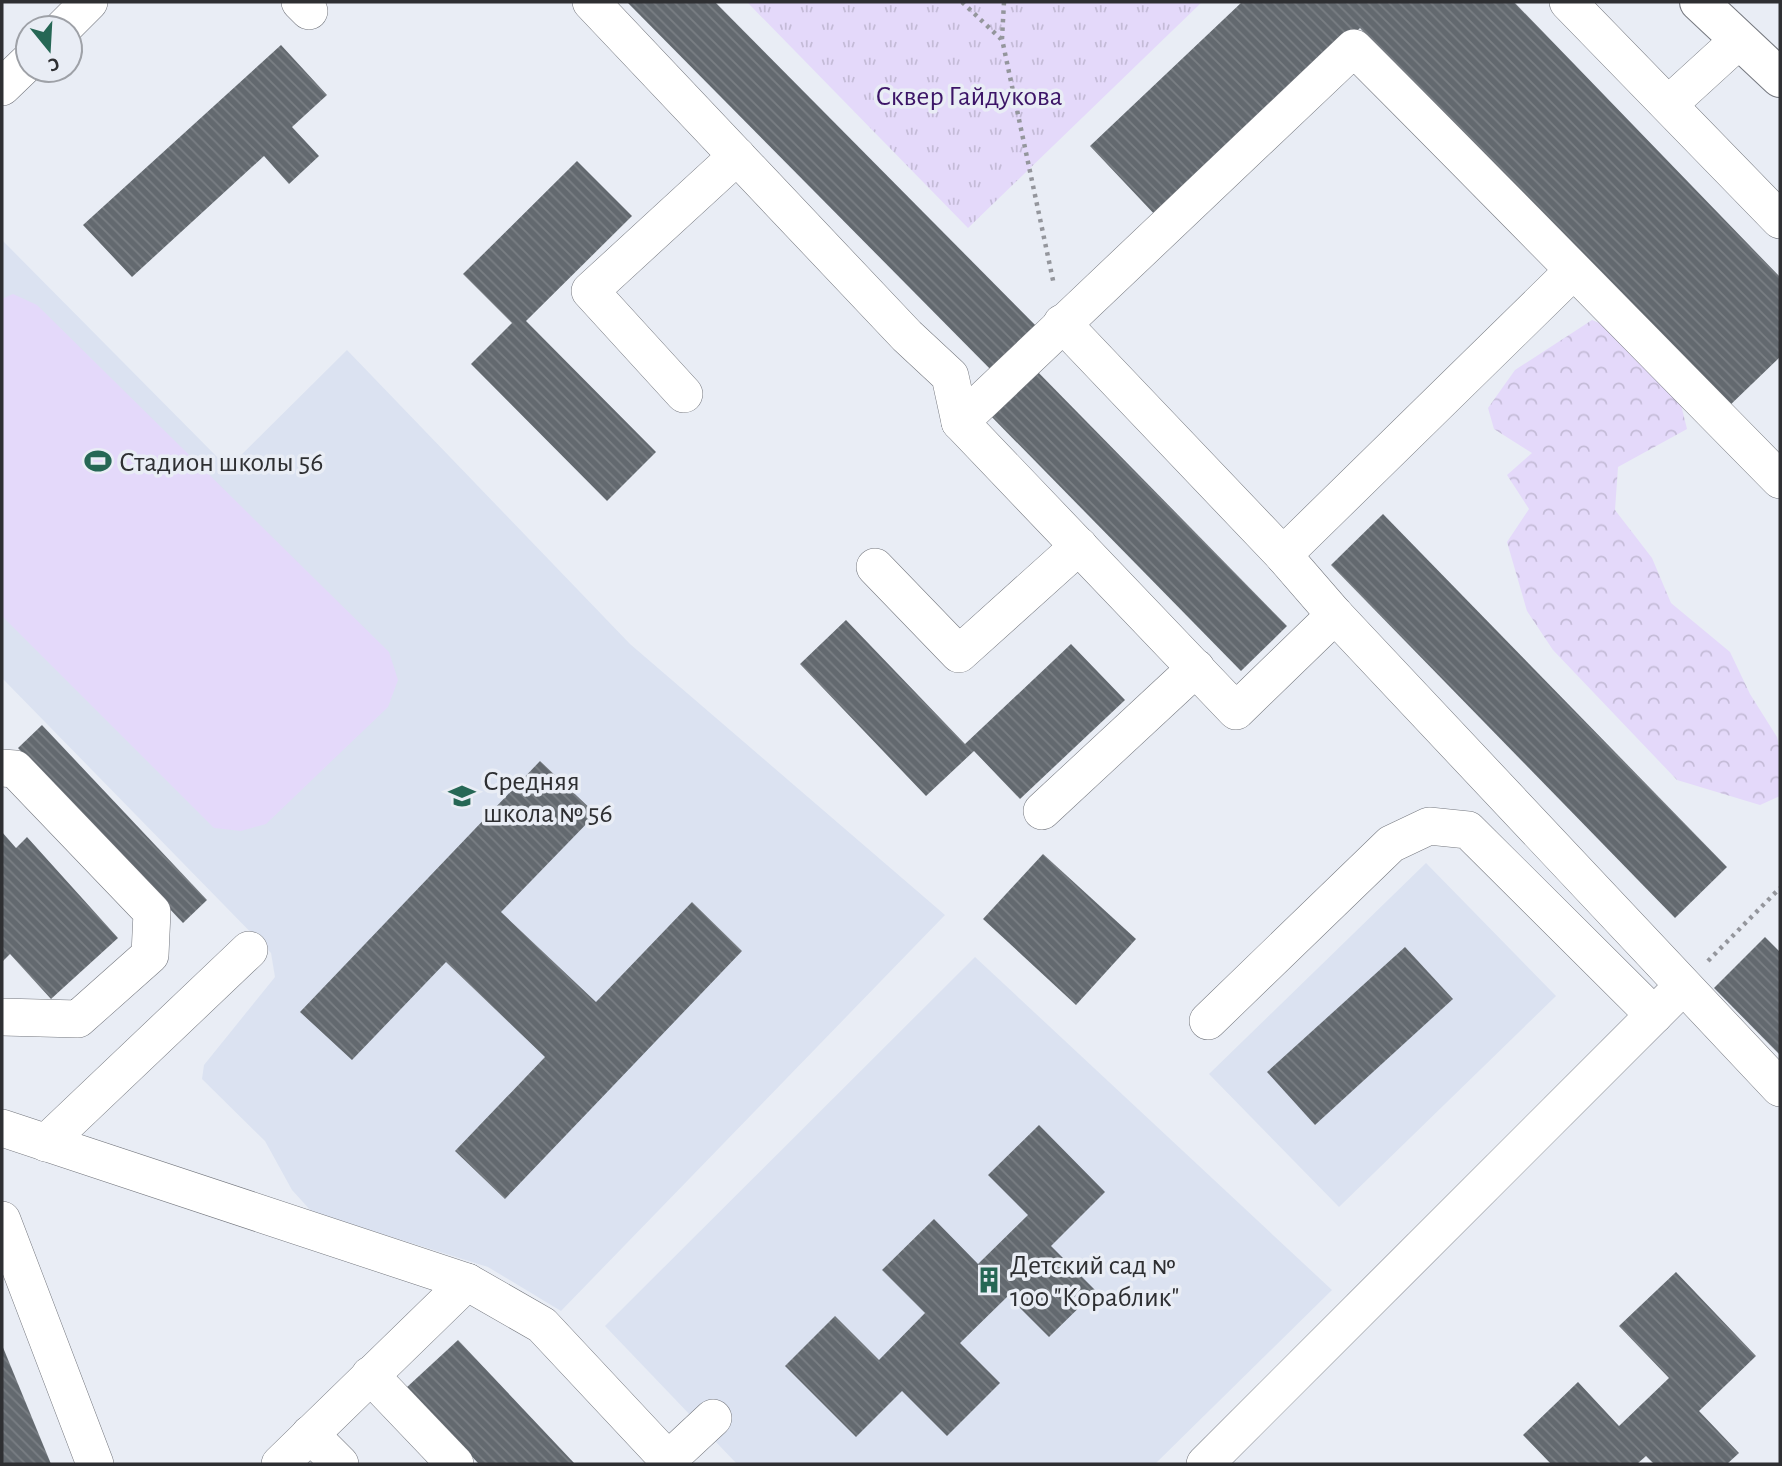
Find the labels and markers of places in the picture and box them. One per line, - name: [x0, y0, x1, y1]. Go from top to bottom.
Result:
- sports icon: Стадион школы 56: [83, 446, 113, 476]
- place label: Стадион школы 56: [119, 449, 323, 477]
- place label: Средняя школа № 56: [483, 768, 613, 828]
- school or university icon: Средняя школа № 56: [447, 781, 477, 811]
- place label: Детский сад № 100 "Кораблик": [1010, 1252, 1179, 1312]
- building icon: Детский сад № 100 "Кораблик": [974, 1265, 1004, 1295]

